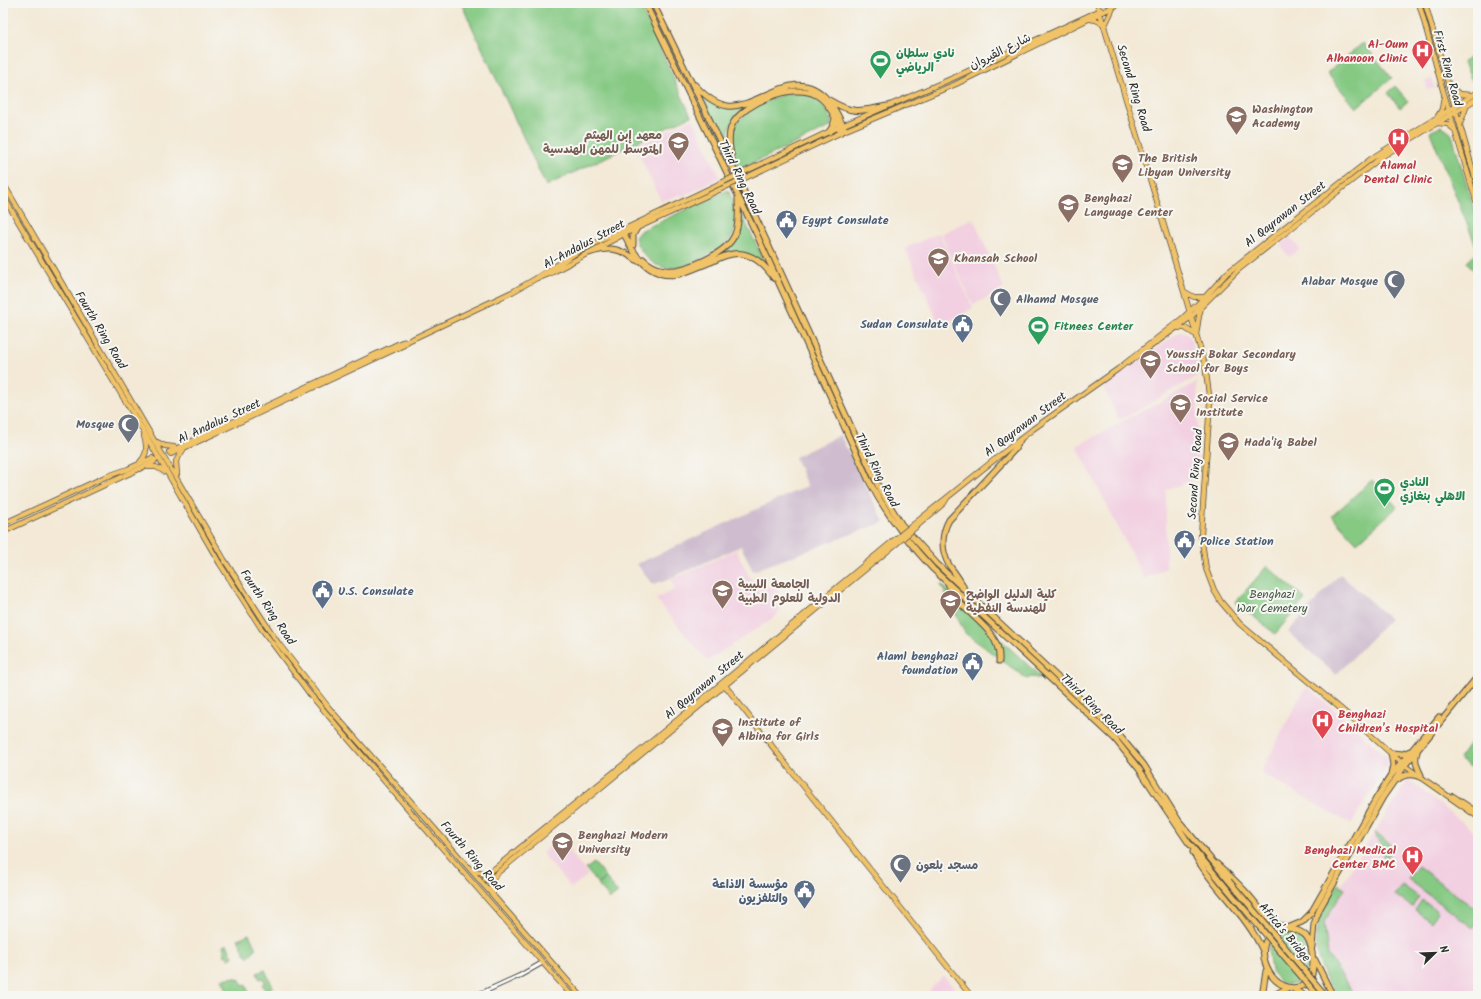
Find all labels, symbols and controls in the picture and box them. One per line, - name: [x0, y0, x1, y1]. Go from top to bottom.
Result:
- street label: شارع القيروان: [966, 28, 1034, 75]
- street label: First Ring Road: [1428, 28, 1468, 109]
- place label: Al-Oum Alhanoon Clinic: [1326, 35, 1408, 68]
- hospital icon: Al-Oum Alhanoon Clinic: [1410, 38, 1436, 71]
- street label: Second Ring Road: [1111, 42, 1156, 135]
- place label: نادي سلطان الرياضي: [896, 44, 954, 78]
- sports icon: نادي سلطان الرياضي: [868, 47, 894, 80]
- place label: Washington Academy: [1252, 100, 1313, 133]
- school or university icon: Washington Academy: [1223, 103, 1249, 136]
- hospital icon: Alamal Dental Clinic: [1385, 125, 1411, 158]
- place label: معهد إبن الهيثم المتوسط للمهن الهندسية: [543, 126, 662, 159]
- school or university icon: معهد إبن الهيثم المتوسط للمهن الهندسية: [665, 129, 691, 162]
- street label: Third Ring Road: [713, 137, 766, 219]
- place label: The British Libyan University: [1138, 149, 1231, 182]
- school or university icon: The British Libyan University: [1110, 152, 1136, 185]
- place label: Alamal Dental Clinic: [1363, 156, 1433, 189]
- street label: Al Qayrawan Street: [1240, 176, 1330, 252]
- place label: Benghazi Language Center: [1084, 189, 1173, 222]
- school or university icon: Benghazi Language Center: [1056, 192, 1082, 225]
- public building icon: Egypt Consulate: [773, 207, 799, 240]
- place label: Egypt Consulate: [802, 211, 889, 230]
- street label: Al-Andalus Street: [540, 215, 629, 274]
- school or university icon: Khansah School: [926, 245, 952, 278]
- place label: Khansah School: [954, 249, 1038, 268]
- mosque icon: Alabar Mosque: [1381, 268, 1407, 301]
- place label: Alabar Mosque: [1301, 272, 1378, 291]
- mosque icon: Alhamd Mosque: [987, 286, 1013, 319]
- street label: Fourth Ring Road: [70, 288, 132, 374]
- place label: Alhamd Mosque: [1016, 290, 1099, 309]
- public building icon: Sudan Consulate: [950, 311, 976, 344]
- sports icon: Fitnees Center: [1026, 313, 1052, 346]
- place label: Sudan Consulate: [860, 315, 948, 334]
- place label: Fitnees Center: [1054, 317, 1134, 336]
- place label: Youssif Bokar Secondary School for Boys: [1166, 345, 1297, 378]
- school or university icon: Youssif Bokar Secondary School for Boys: [1137, 348, 1163, 381]
- street label: Al Qayrawan Street: [980, 387, 1071, 462]
- place label: Social Service Institute: [1196, 389, 1268, 422]
- school or university icon: Social Service Institute: [1167, 392, 1193, 425]
- street label: Al Andalus Street: [175, 394, 264, 449]
- mosque icon: Mosque: [116, 411, 142, 444]
- place label: Mosque: [76, 415, 114, 434]
- street label: Second Ring Road: [1183, 427, 1208, 520]
- school or university icon: Hada'iq Babel: [1216, 429, 1242, 462]
- street label: Third Ring Road: [850, 430, 904, 512]
- place label: Hada'iq Babel: [1244, 433, 1317, 452]
- place label: النادي الاهلي بنغازي: [1400, 473, 1465, 507]
- sports icon: النادي الاهلي بنغازي: [1371, 476, 1397, 509]
- public building icon: Police Station: [1171, 528, 1197, 561]
- place label: Police Station: [1200, 532, 1274, 551]
- street label: Fourth Ring Road: [235, 565, 301, 650]
- place label: الجامعة الليبية الدولية للعلوم الطبية: [738, 575, 840, 608]
- public building icon: U.S. Consulate: [310, 578, 336, 611]
- school or university icon: الجامعة الليبية الدولية للعلوم الطبية: [710, 578, 736, 611]
- place label: U.S. Consulate: [338, 582, 414, 601]
- place label: كلية الدليل الواضح للهندسة النفطية: [966, 585, 1057, 618]
- park label: Benghazi War Cemetery: [1237, 585, 1308, 618]
- school or university icon: كلية الدليل الواضح للهندسة النفطية: [938, 588, 964, 621]
- street label: Al Qayrawan Street: [660, 646, 749, 724]
- place label: Alaml benghazi foundation: [877, 647, 959, 680]
- public building icon: Alaml benghazi foundation: [960, 650, 986, 683]
- street label: Third Ring Road: [1056, 669, 1128, 740]
- place label: Benghazi Children's Hospital: [1338, 705, 1439, 738]
- hospital icon: Benghazi Children's Hospital: [1310, 708, 1336, 741]
- place label: Institute of Albina for Girls: [738, 713, 820, 746]
- school or university icon: Institute of Albina for Girls: [710, 716, 736, 749]
- street label: Fourth Ring Road: [436, 817, 508, 897]
- place label: Benghazi Modern University: [578, 826, 668, 859]
- school or university icon: Benghazi Modern University: [550, 829, 576, 862]
- place label: Benghazi Medical Center BMC: [1304, 841, 1397, 874]
- hospital icon: Benghazi Medical Center BMC: [1399, 844, 1425, 877]
- mosque icon: مسجد بلعون: [888, 852, 914, 885]
- place label: مسجد بلعون: [916, 856, 978, 875]
- place label: مؤسسة الاذاعة والتلفزيون: [712, 875, 788, 908]
- public building icon: مؤسسة الاذاعة والتلفزيون: [791, 878, 817, 911]
- street label: Africa's Bridge: [1254, 898, 1316, 967]
- north arrow: [1415, 933, 1455, 973]
- text: N: [1434, 943, 1453, 956]

